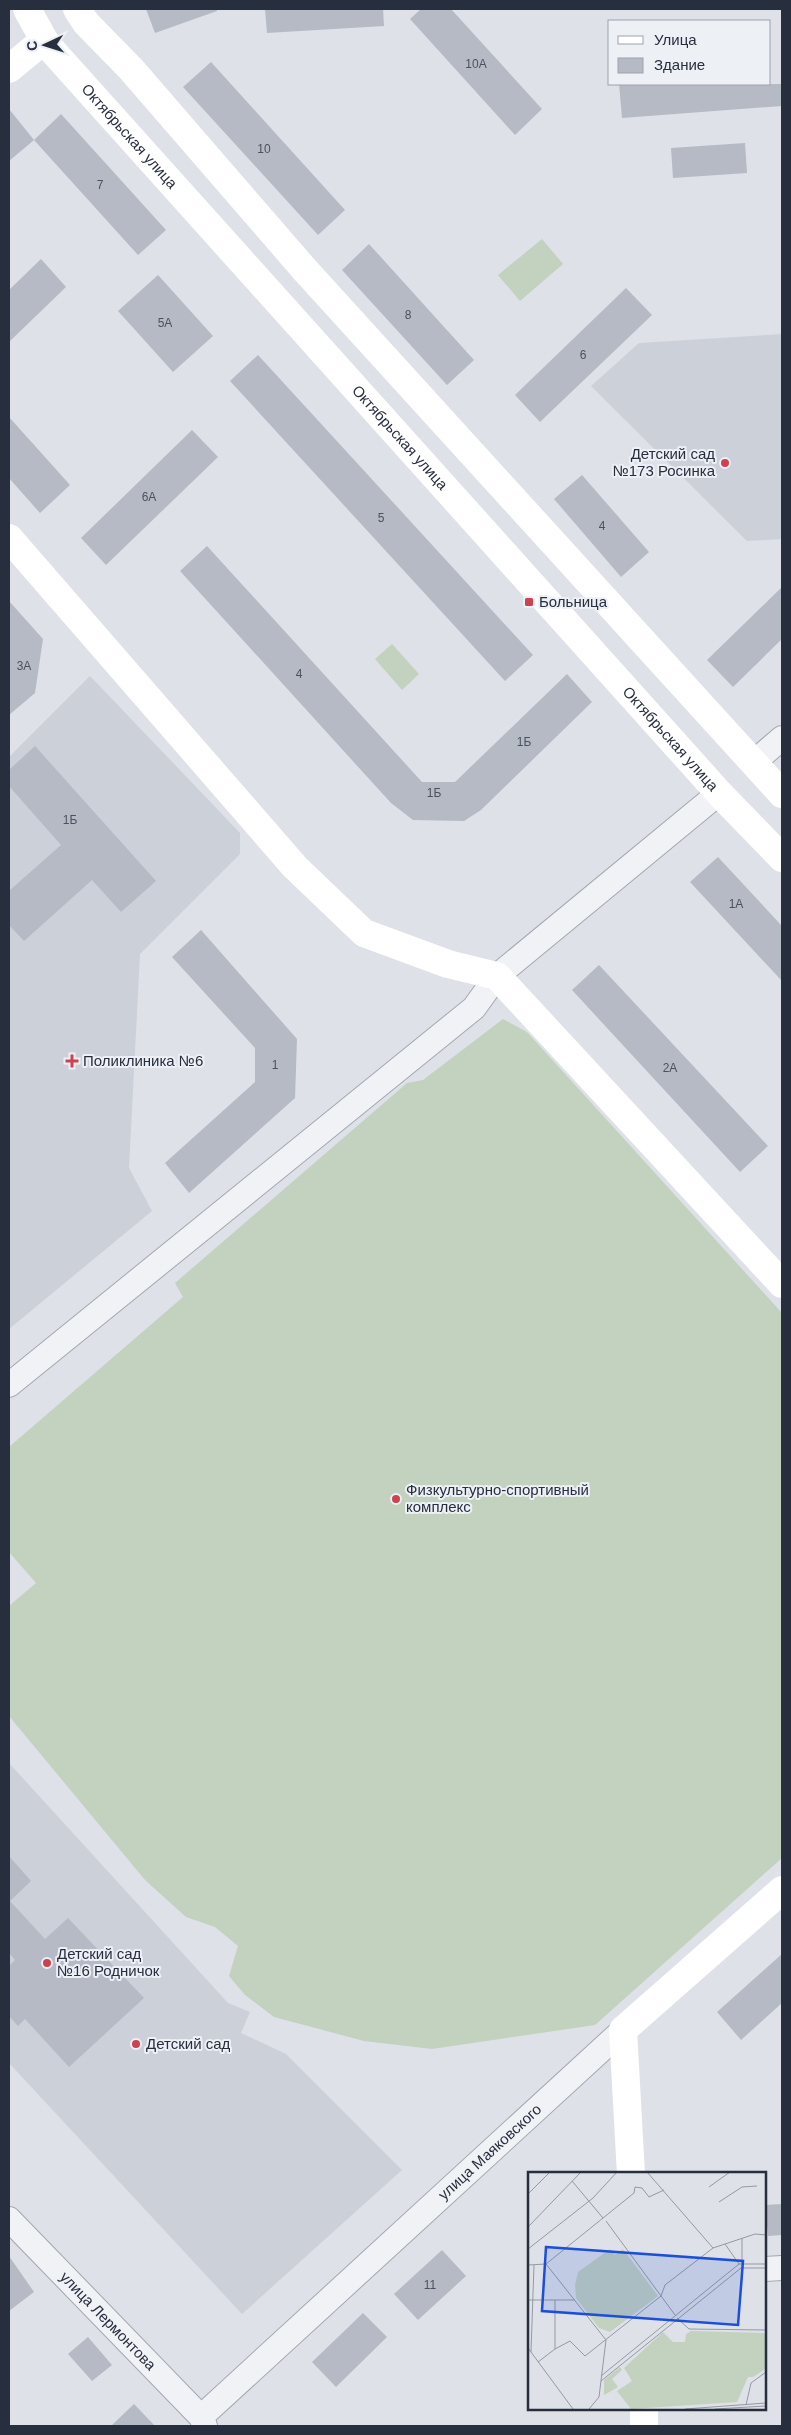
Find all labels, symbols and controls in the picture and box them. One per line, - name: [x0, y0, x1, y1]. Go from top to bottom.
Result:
- north arrow: [20, 20, 70, 70]
- legend: [608, 20, 771, 85]
- text: Улица: [654, 31, 697, 48]
- text: С: [24, 40, 40, 52]
- text: Здание: [654, 56, 705, 73]
- house number: 10А: [465, 57, 487, 71]
- street label: Октябрьская улица: [78, 80, 181, 192]
- house number: 10: [257, 142, 271, 156]
- house number: 7: [97, 178, 104, 192]
- house number: 8: [405, 308, 412, 322]
- house number: 5А: [158, 316, 172, 330]
- house number: 6: [580, 348, 587, 362]
- street label: Октябрьская улица: [349, 382, 452, 493]
- place label: Детский сад №173 Росинка: [613, 445, 716, 479]
- marker: Детский сад №173 Росинка: [719, 457, 731, 469]
- house number: 6А: [142, 490, 156, 504]
- house number: 5: [378, 511, 385, 525]
- house number: 4: [599, 519, 606, 533]
- place label: Больница: [539, 593, 608, 610]
- marker: Больница: [523, 596, 535, 608]
- house number: 3А: [17, 659, 31, 673]
- house number: 4: [296, 667, 303, 681]
- street label: Октябрьская улица: [620, 683, 723, 795]
- house number: 1Б: [517, 735, 531, 749]
- house number: 1Б: [427, 786, 441, 800]
- house number: 1Б: [63, 813, 77, 827]
- house number: 1А: [729, 897, 743, 911]
- place label: Поликлиника №6: [83, 1052, 203, 1069]
- marker: Поликлиника №6: [65, 1054, 79, 1068]
- house number: 1: [272, 1058, 279, 1072]
- house number: 2А: [663, 1061, 677, 1075]
- place label: Физкультурно-спортивный комплекс: [406, 1481, 589, 1515]
- marker: Физкультурно-спортивный комплекс: [390, 1493, 402, 1505]
- place label: Детский сад №16 Родничок: [57, 1945, 160, 1979]
- marker: Детский сад №16 Родничок: [41, 1957, 53, 1969]
- place label: Детский сад: [146, 2035, 231, 2052]
- marker: Детский сад: [130, 2038, 142, 2050]
- street label: улица Маяковского: [435, 2100, 545, 2203]
- inset map: [528, 2172, 766, 2410]
- street label: улица Лермонтова: [57, 2268, 160, 2374]
- house number: 11: [424, 2278, 437, 2292]

